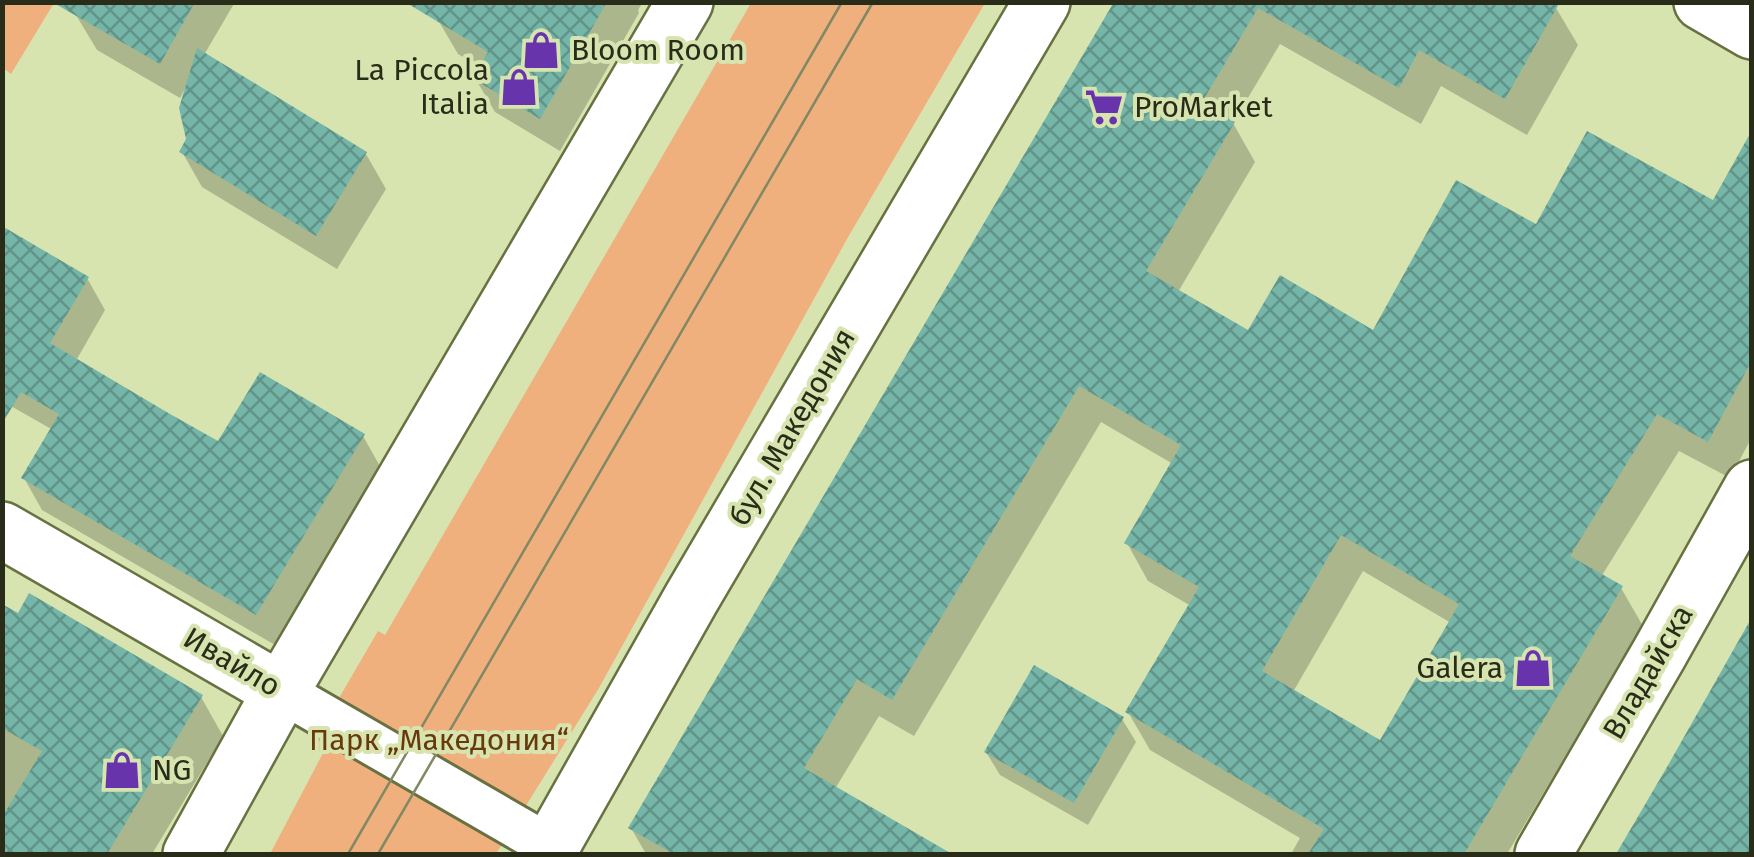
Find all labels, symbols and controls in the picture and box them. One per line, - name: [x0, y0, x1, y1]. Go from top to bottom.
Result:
- shop icon: Bloom Room: [520, 29, 562, 71]
- place label: Bloom Room: [571, 32, 745, 68]
- place label: La Piccola Italia: [354, 52, 489, 122]
- shop icon: La Piccola Italia: [498, 66, 540, 108]
- supermarket icon: ProMarket: [1083, 86, 1125, 128]
- place label: ProMarket: [1134, 89, 1273, 125]
- street label: бул. Македония: [721, 322, 863, 532]
- street label: Владайска: [1595, 599, 1701, 745]
- street label: Ивайло: [177, 620, 287, 704]
- shop icon: Galera: [1512, 647, 1554, 689]
- place label: Galera: [1416, 650, 1503, 686]
- park label: Парк „Македония“: [309, 722, 569, 758]
- shop icon: NG: [101, 749, 143, 791]
- place label: NG: [152, 752, 191, 788]

